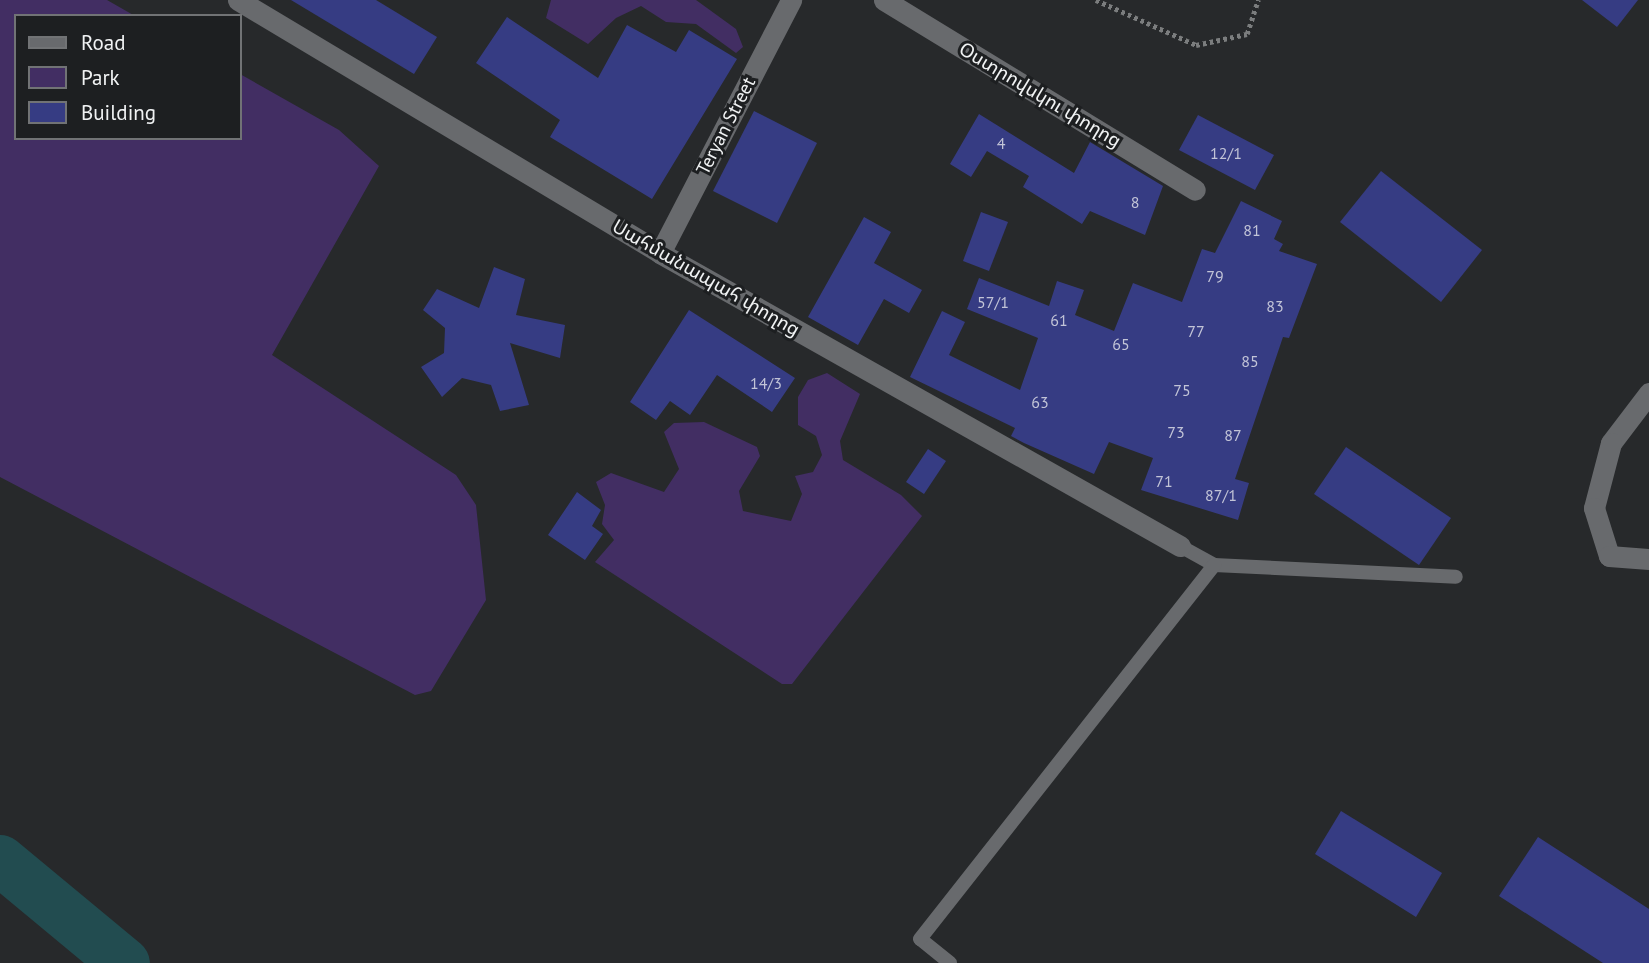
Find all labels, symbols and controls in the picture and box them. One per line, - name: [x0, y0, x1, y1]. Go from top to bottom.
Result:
- legend: [14, 14, 242, 140]
- text: Road: [81, 29, 125, 56]
- street label: Օստրովսկու փողոց: [955, 37, 1125, 153]
- text: Park: [81, 64, 120, 91]
- street label: Teryan Street: [692, 73, 760, 179]
- text: Building: [81, 99, 156, 126]
- house number: 4: [997, 133, 1005, 153]
- house number: 12/1: [1210, 143, 1242, 163]
- house number: 8: [1131, 192, 1139, 212]
- street label: Սահմանապահ փողոց: [608, 215, 804, 341]
- house number: 81: [1243, 220, 1261, 240]
- house number: 79: [1206, 266, 1224, 286]
- house number: 57/1: [977, 292, 1009, 312]
- house number: 83: [1266, 296, 1284, 316]
- house number: 61: [1050, 310, 1068, 330]
- house number: 77: [1187, 321, 1205, 341]
- house number: 65: [1112, 334, 1130, 354]
- house number: 85: [1241, 351, 1259, 371]
- house number: 14/3: [750, 373, 782, 393]
- house number: 75: [1173, 380, 1191, 400]
- house number: 63: [1031, 392, 1049, 412]
- house number: 73: [1167, 422, 1185, 442]
- house number: 87: [1224, 425, 1242, 445]
- house number: 71: [1155, 471, 1173, 491]
- house number: 87/1: [1205, 485, 1237, 505]

